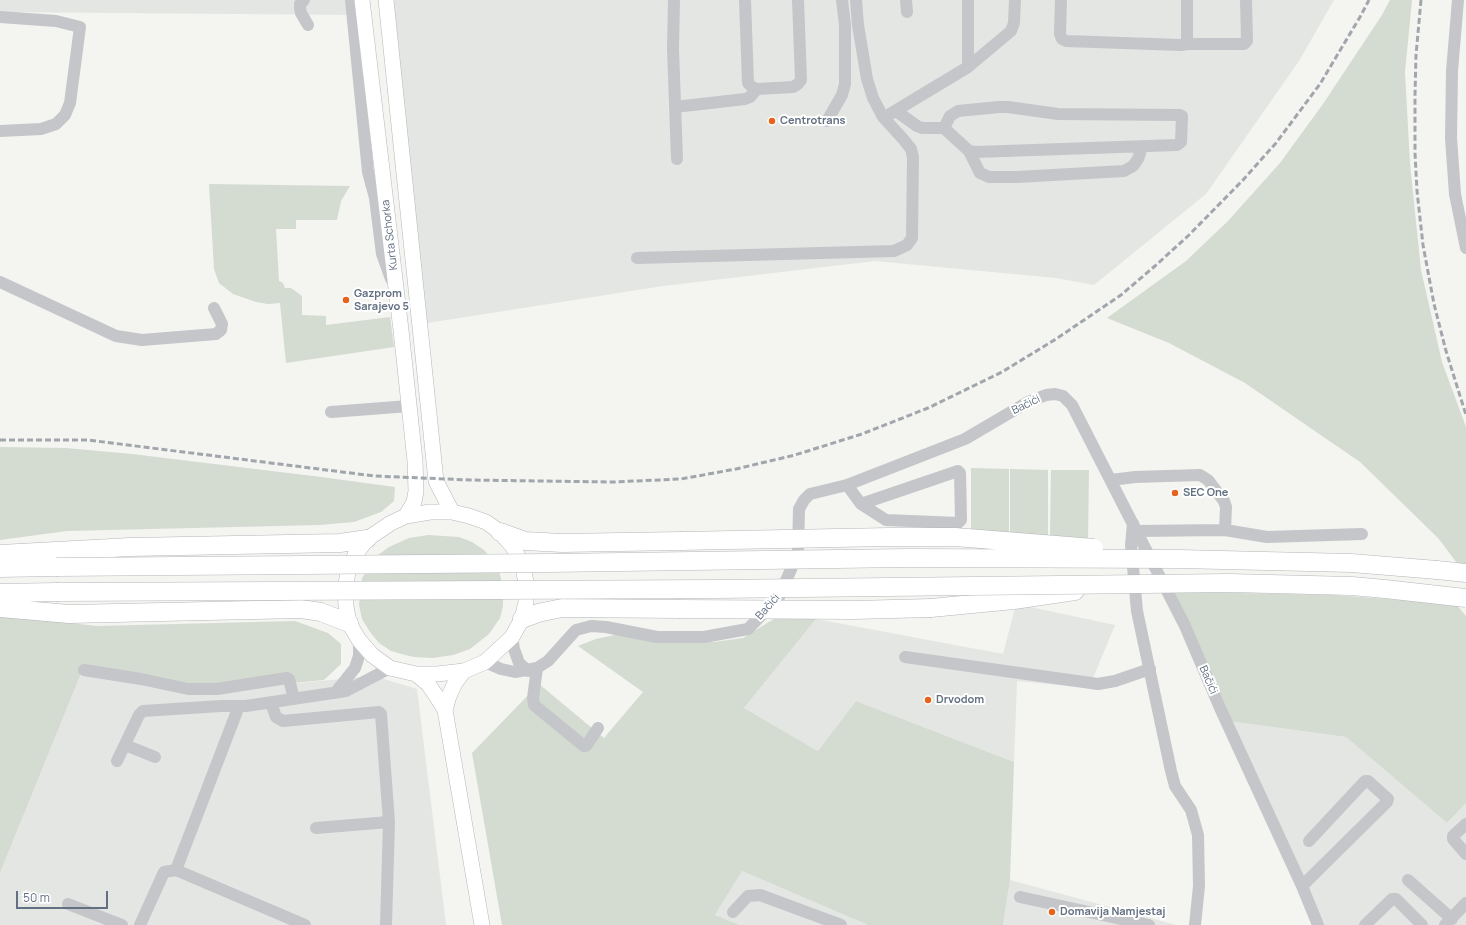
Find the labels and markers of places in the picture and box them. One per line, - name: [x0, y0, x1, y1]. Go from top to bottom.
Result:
- place label: Centrotrans: [780, 114, 845, 128]
- marker: Centrotrans: [767, 116, 777, 126]
- place label: Gazprom Sarajevo 5: [354, 287, 409, 313]
- marker: Gazprom Sarajevo 5: [341, 295, 351, 305]
- place label: SEC One: [1183, 486, 1228, 500]
- marker: SEC One: [1170, 488, 1180, 498]
- place label: Drvodom: [936, 693, 984, 707]
- marker: Drvodom: [923, 695, 933, 705]
- place label: Domavija Namjestaj: [1060, 905, 1166, 919]
- marker: Domavija Namjestaj: [1047, 907, 1057, 917]

